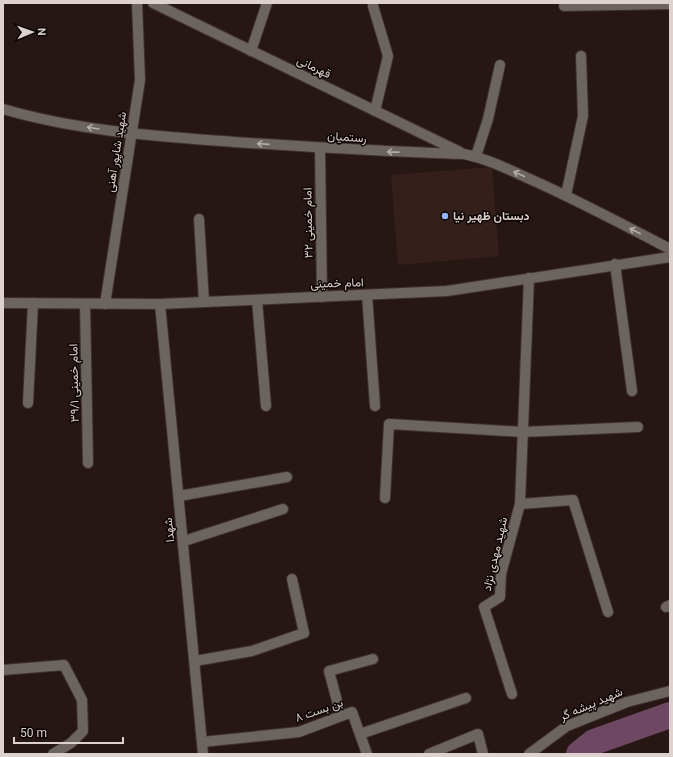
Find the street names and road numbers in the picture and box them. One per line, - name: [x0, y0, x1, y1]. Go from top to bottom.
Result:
- street label: قهرمانی: [294, 53, 333, 82]
- street label: شهید شاپور آهنی: [103, 111, 130, 194]
- street label: رستمیان: [327, 129, 367, 146]
- street label: امام خمینی ۳۲: [300, 188, 317, 258]
- street label: امام خمینی: [310, 275, 364, 292]
- street label: امام خمینی ۳۹/۱: [66, 344, 83, 422]
- street label: شهید مهدی نژاد: [480, 516, 511, 593]
- street label: شهدا: [161, 517, 178, 543]
- street label: شهید پیشه گر: [557, 684, 625, 725]
- street label: بن بست ۸: [293, 695, 345, 726]

